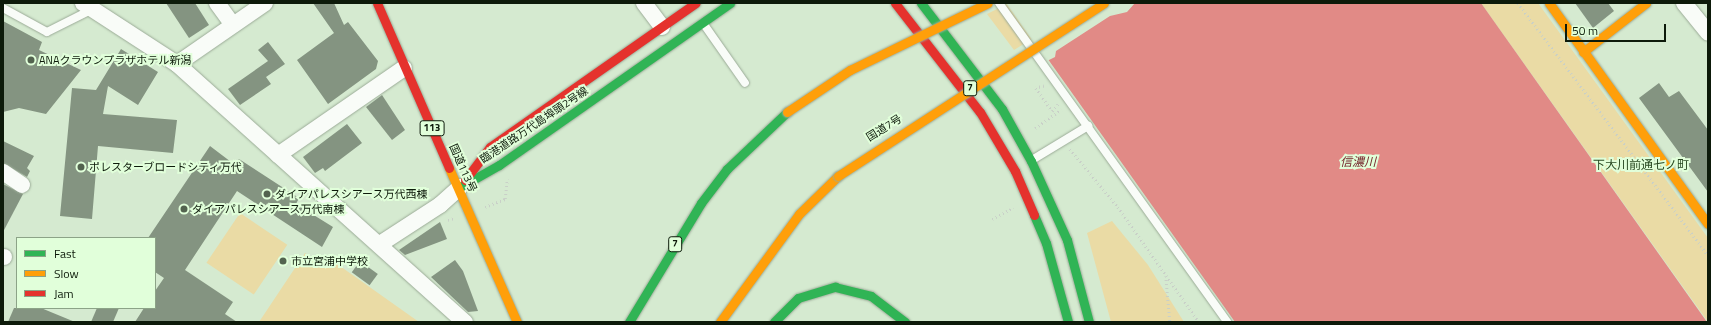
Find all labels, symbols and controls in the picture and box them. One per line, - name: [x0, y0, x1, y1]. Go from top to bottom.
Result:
- scale bar: [1567, 16, 1668, 42]
- text: 50 m: [1572, 21, 1598, 40]
- place label: ANAクラウンプラザホテル新潟: [39, 53, 192, 67]
- marker: ANAクラウンプラザホテル新潟: [26, 55, 36, 65]
- road number: 7: [963, 80, 977, 96]
- street label: 臨港道路万代島埠頭2号線: [478, 84, 590, 166]
- street label: 国道7号: [864, 112, 904, 144]
- road number: 113: [419, 120, 445, 136]
- street label: 国道113号: [447, 142, 479, 194]
- water label: 信濃川: [1340, 155, 1376, 169]
- district label: 下大川前通七ノ町: [1593, 158, 1689, 172]
- place label: ポレスターブロードシティ万代: [89, 160, 243, 174]
- marker: ポレスターブロードシティ万代: [76, 162, 86, 172]
- place label: ダイアパレスシアース万代西棟: [275, 187, 428, 201]
- marker: ダイアパレスシアース万代西棟: [262, 189, 272, 199]
- place label: ダイアパレスシアース万代南棟: [192, 202, 345, 216]
- marker: ダイアパレスシアース万代南棟: [179, 204, 189, 214]
- road number: 7: [668, 236, 682, 252]
- legend: [16, 237, 156, 309]
- text: Fast: [54, 244, 76, 263]
- place label: 市立宮浦中学校: [291, 254, 368, 268]
- marker: 市立宮浦中学校: [278, 256, 288, 266]
- text: Slow: [54, 264, 79, 283]
- text: Jam: [54, 284, 74, 303]

